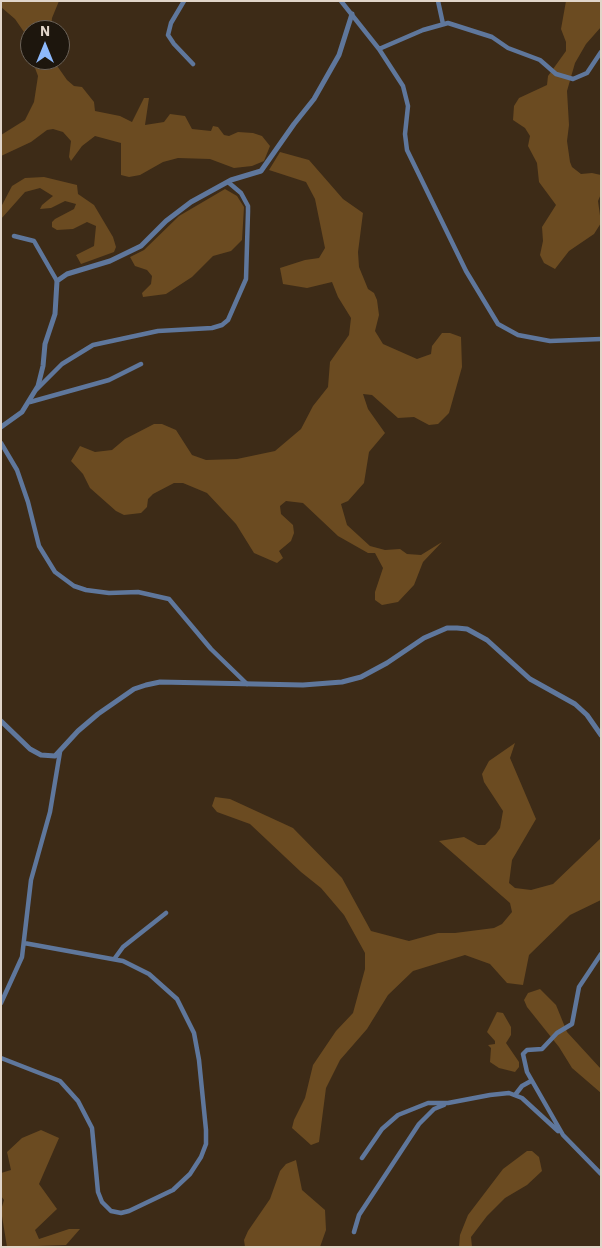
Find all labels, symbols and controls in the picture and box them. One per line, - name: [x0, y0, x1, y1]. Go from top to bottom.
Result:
- north arrow: [20, 20, 70, 70]
- text: N: [40, 22, 50, 40]

